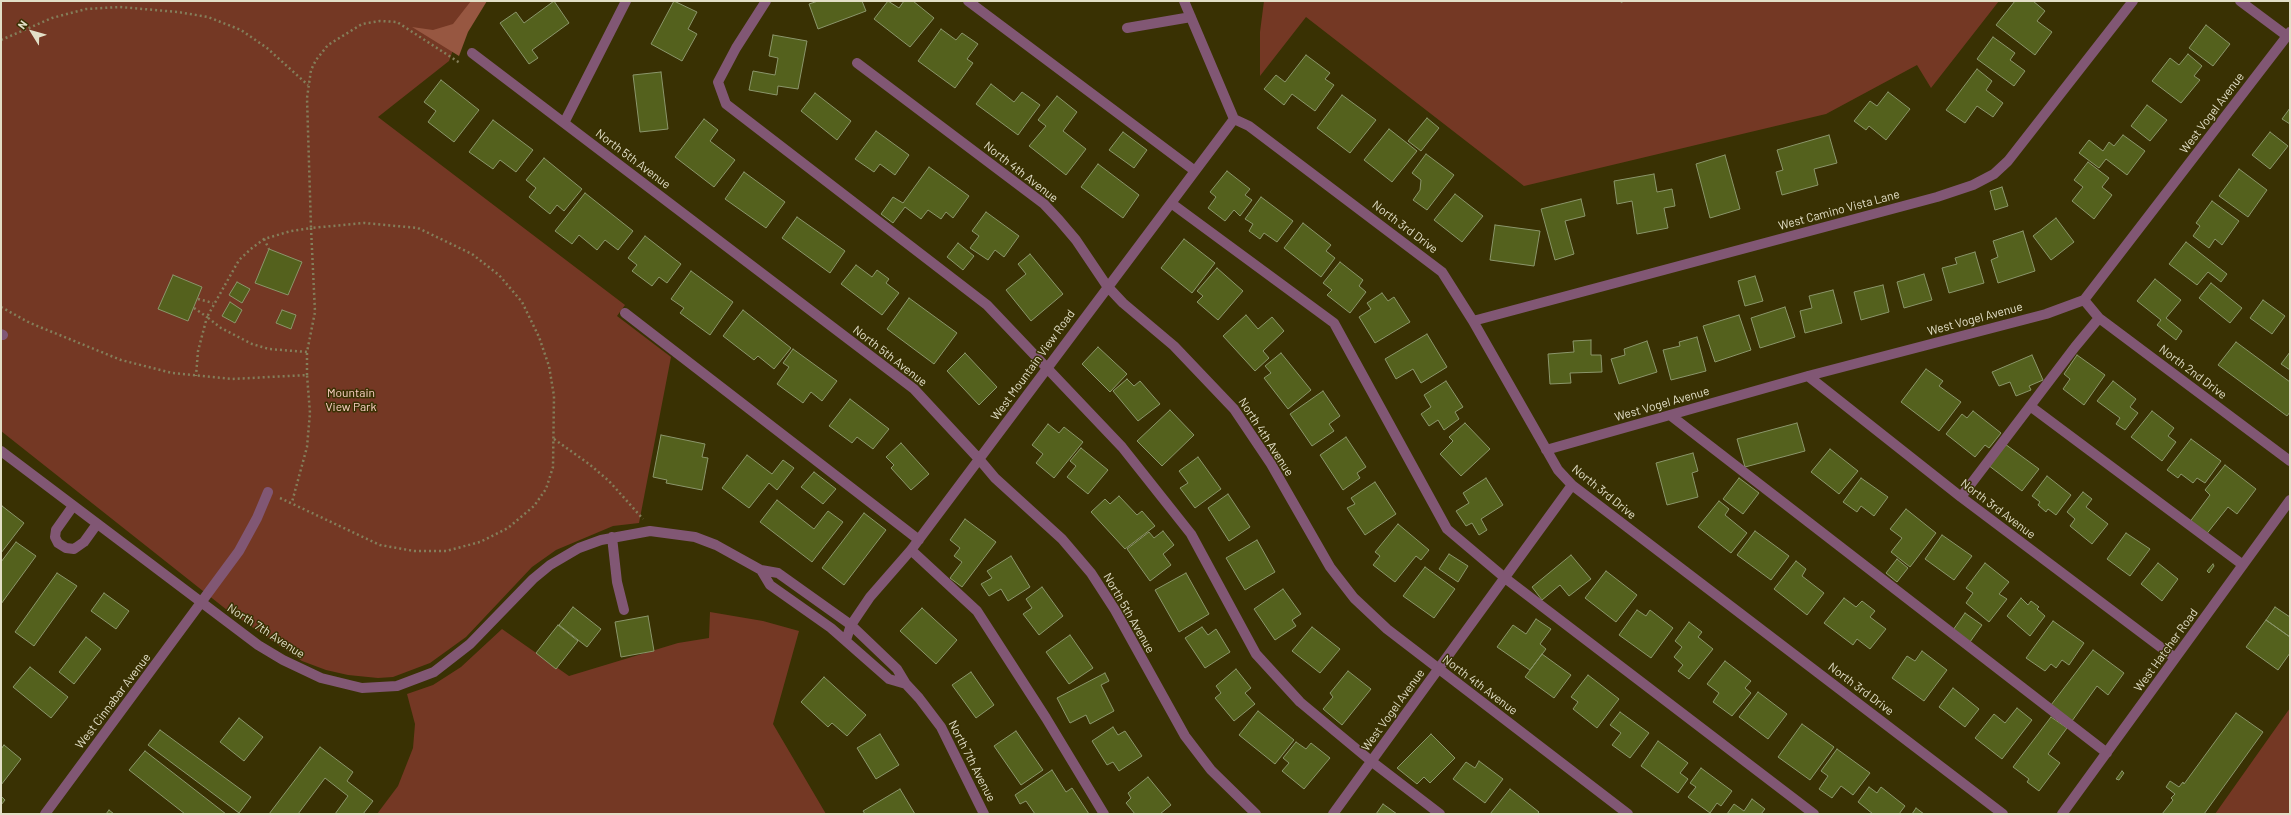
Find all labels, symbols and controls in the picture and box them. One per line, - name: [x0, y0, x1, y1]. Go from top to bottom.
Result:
- north arrow: [12, 12, 52, 52]
- text: N: [15, 18, 29, 31]
- street label: West Vogel Avenue: [2177, 70, 2247, 156]
- street label: North 5th Avenue: [593, 126, 673, 192]
- street label: North 4th Avenue: [981, 138, 1061, 206]
- street label: West Camino Vista Lane: [1777, 187, 1901, 233]
- street label: North 3rd Drive: [1369, 198, 1441, 256]
- street label: West Vogel Avenue: [1926, 299, 2024, 339]
- street label: West Mountain View Road: [988, 307, 1078, 423]
- street label: North 5th Avenue: [850, 323, 930, 389]
- street label: North 2nd Drive: [2156, 342, 2230, 402]
- street label: West Vogel Avenue: [1613, 384, 1711, 424]
- park label: Mountain View Park: [326, 386, 376, 414]
- street label: North 4th Avenue: [1235, 395, 1297, 479]
- street label: North 3rd Drive: [1569, 462, 1639, 522]
- street label: North 3rd Avenue: [1958, 476, 2038, 542]
- street label: North 5th Avenue: [1100, 570, 1158, 656]
- street label: North 7th Avenue: [225, 601, 307, 661]
- street label: West Hatcher Road: [2131, 606, 2201, 694]
- street label: West Cinnabar Avenue: [72, 650, 154, 752]
- street label: North 4th Avenue: [1440, 652, 1520, 718]
- street label: North 3rd Drive: [1825, 660, 1897, 718]
- street label: West Vogel Avenue: [1358, 666, 1428, 754]
- street label: North 7th Avenue: [945, 718, 999, 804]

